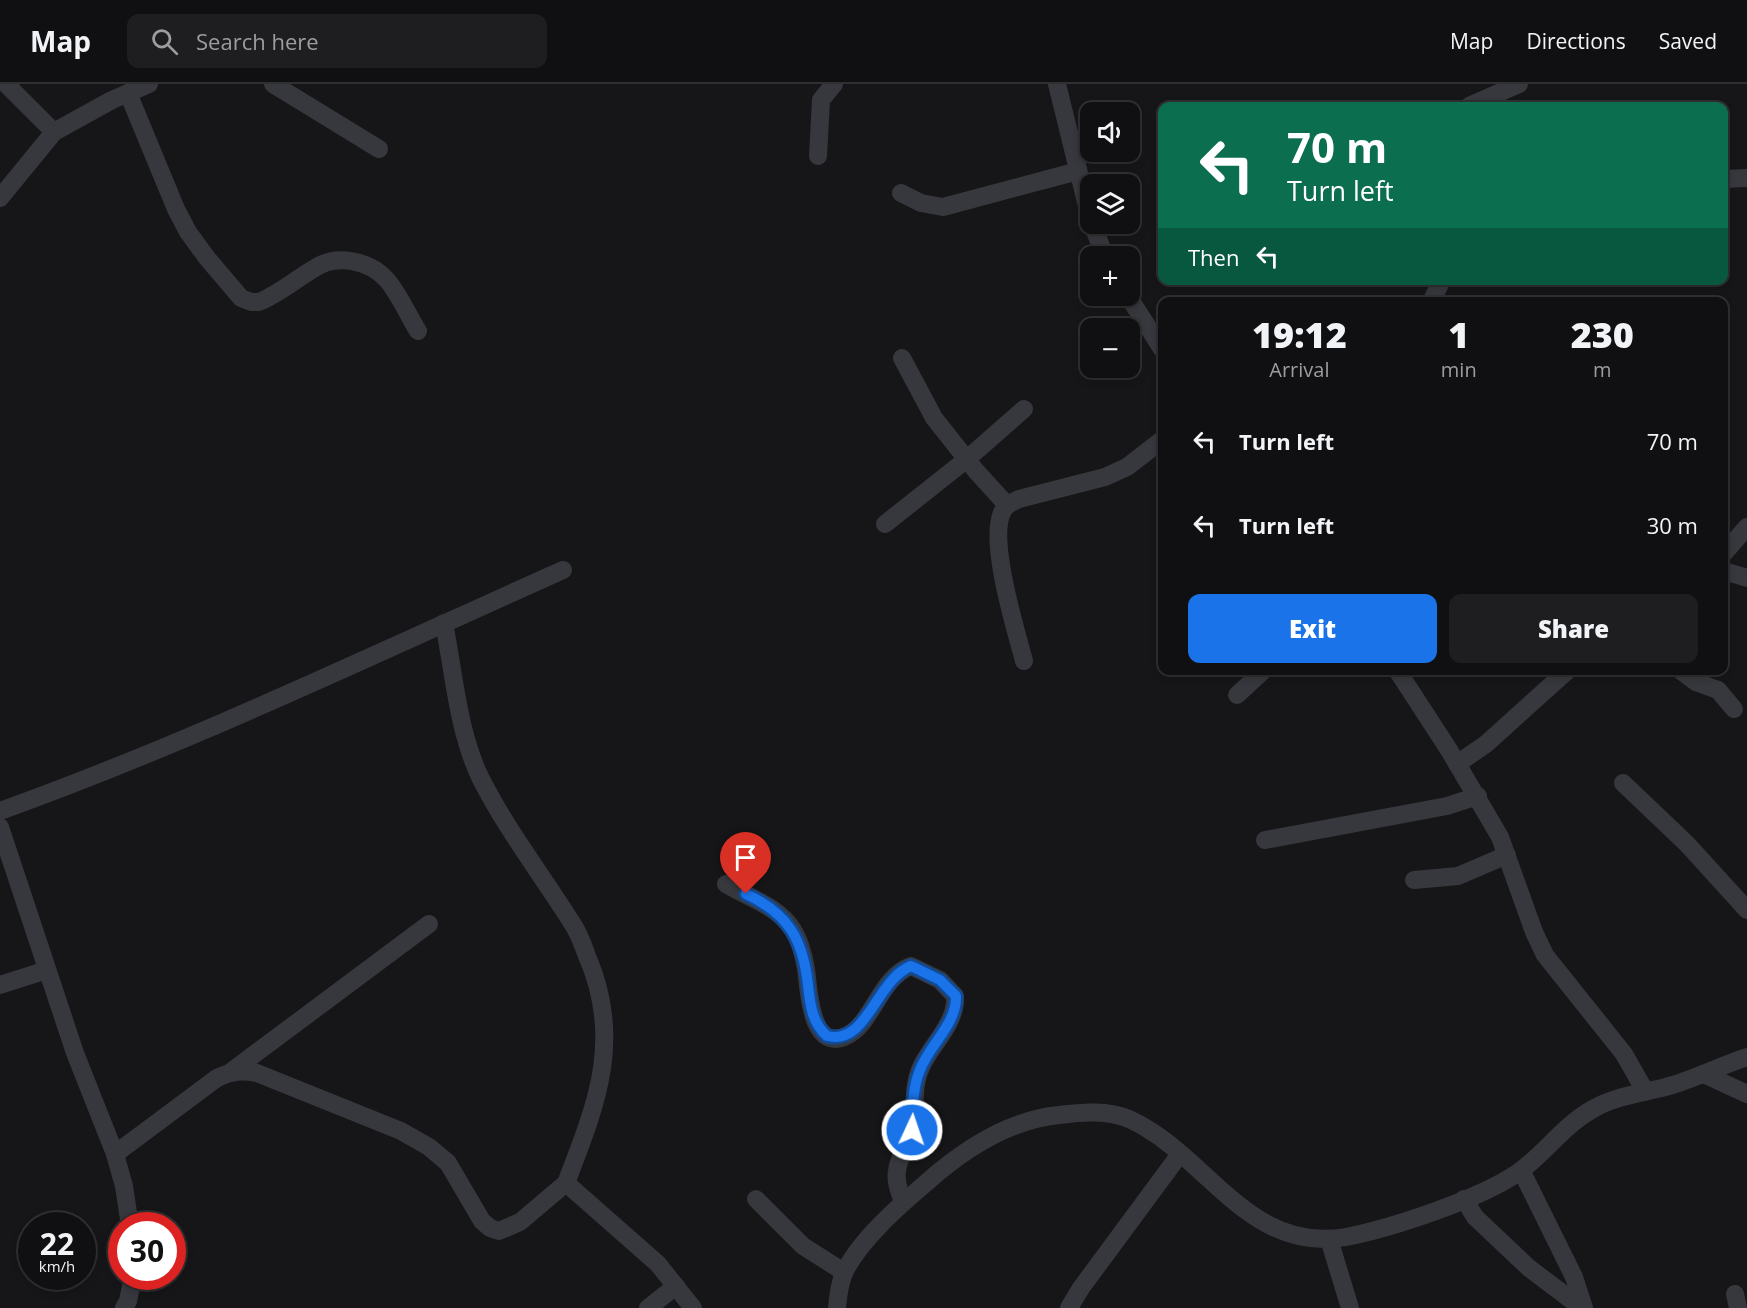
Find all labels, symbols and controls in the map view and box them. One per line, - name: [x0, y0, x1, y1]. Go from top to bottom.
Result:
- search box: [127, 14, 547, 68]
- text: Map: [30, 22, 91, 60]
- icon: search: [148, 25, 181, 58]
- text: Search here: [196, 26, 319, 56]
- text: Map: [1450, 27, 1493, 55]
- text: Directions: [1526, 27, 1626, 55]
- text: Saved: [1659, 27, 1717, 55]
- map controls: [1080, 102, 1140, 378]
- button: sound: [1080, 102, 1140, 162]
- text: 70 m: [1287, 118, 1387, 175]
- icon: left: [1188, 126, 1266, 204]
- text: Turn left: [1287, 172, 1394, 209]
- button: layers: [1080, 174, 1140, 234]
- icon: left: [1251, 240, 1284, 273]
- text: Then: [1188, 242, 1239, 272]
- button: +: [1080, 246, 1140, 306]
- text: 19:12: [1252, 310, 1347, 359]
- text: 1: [1448, 310, 1469, 359]
- text: 230: [1571, 310, 1634, 359]
- button: −: [1080, 318, 1140, 378]
- text: Arrival: [1269, 356, 1330, 383]
- text: min: [1441, 356, 1477, 383]
- text: m: [1593, 356, 1612, 383]
- icon: left: [1188, 425, 1221, 458]
- text: Turn left: [1239, 426, 1334, 456]
- text: 70 m: [1647, 426, 1698, 456]
- icon: left: [1188, 509, 1221, 542]
- text: Turn left: [1239, 510, 1334, 540]
- text: 30 m: [1647, 510, 1698, 540]
- button: Exit: [1188, 594, 1437, 663]
- button: Share: [1449, 594, 1698, 663]
- pin: [720, 832, 771, 894]
- icon: arrive: [729, 841, 762, 874]
- position arrow: [880, 1098, 944, 1162]
- speed limit sign: 30: [108, 1212, 186, 1290]
- text: 22: [40, 1223, 74, 1264]
- text: km/h: [39, 1256, 75, 1276]

